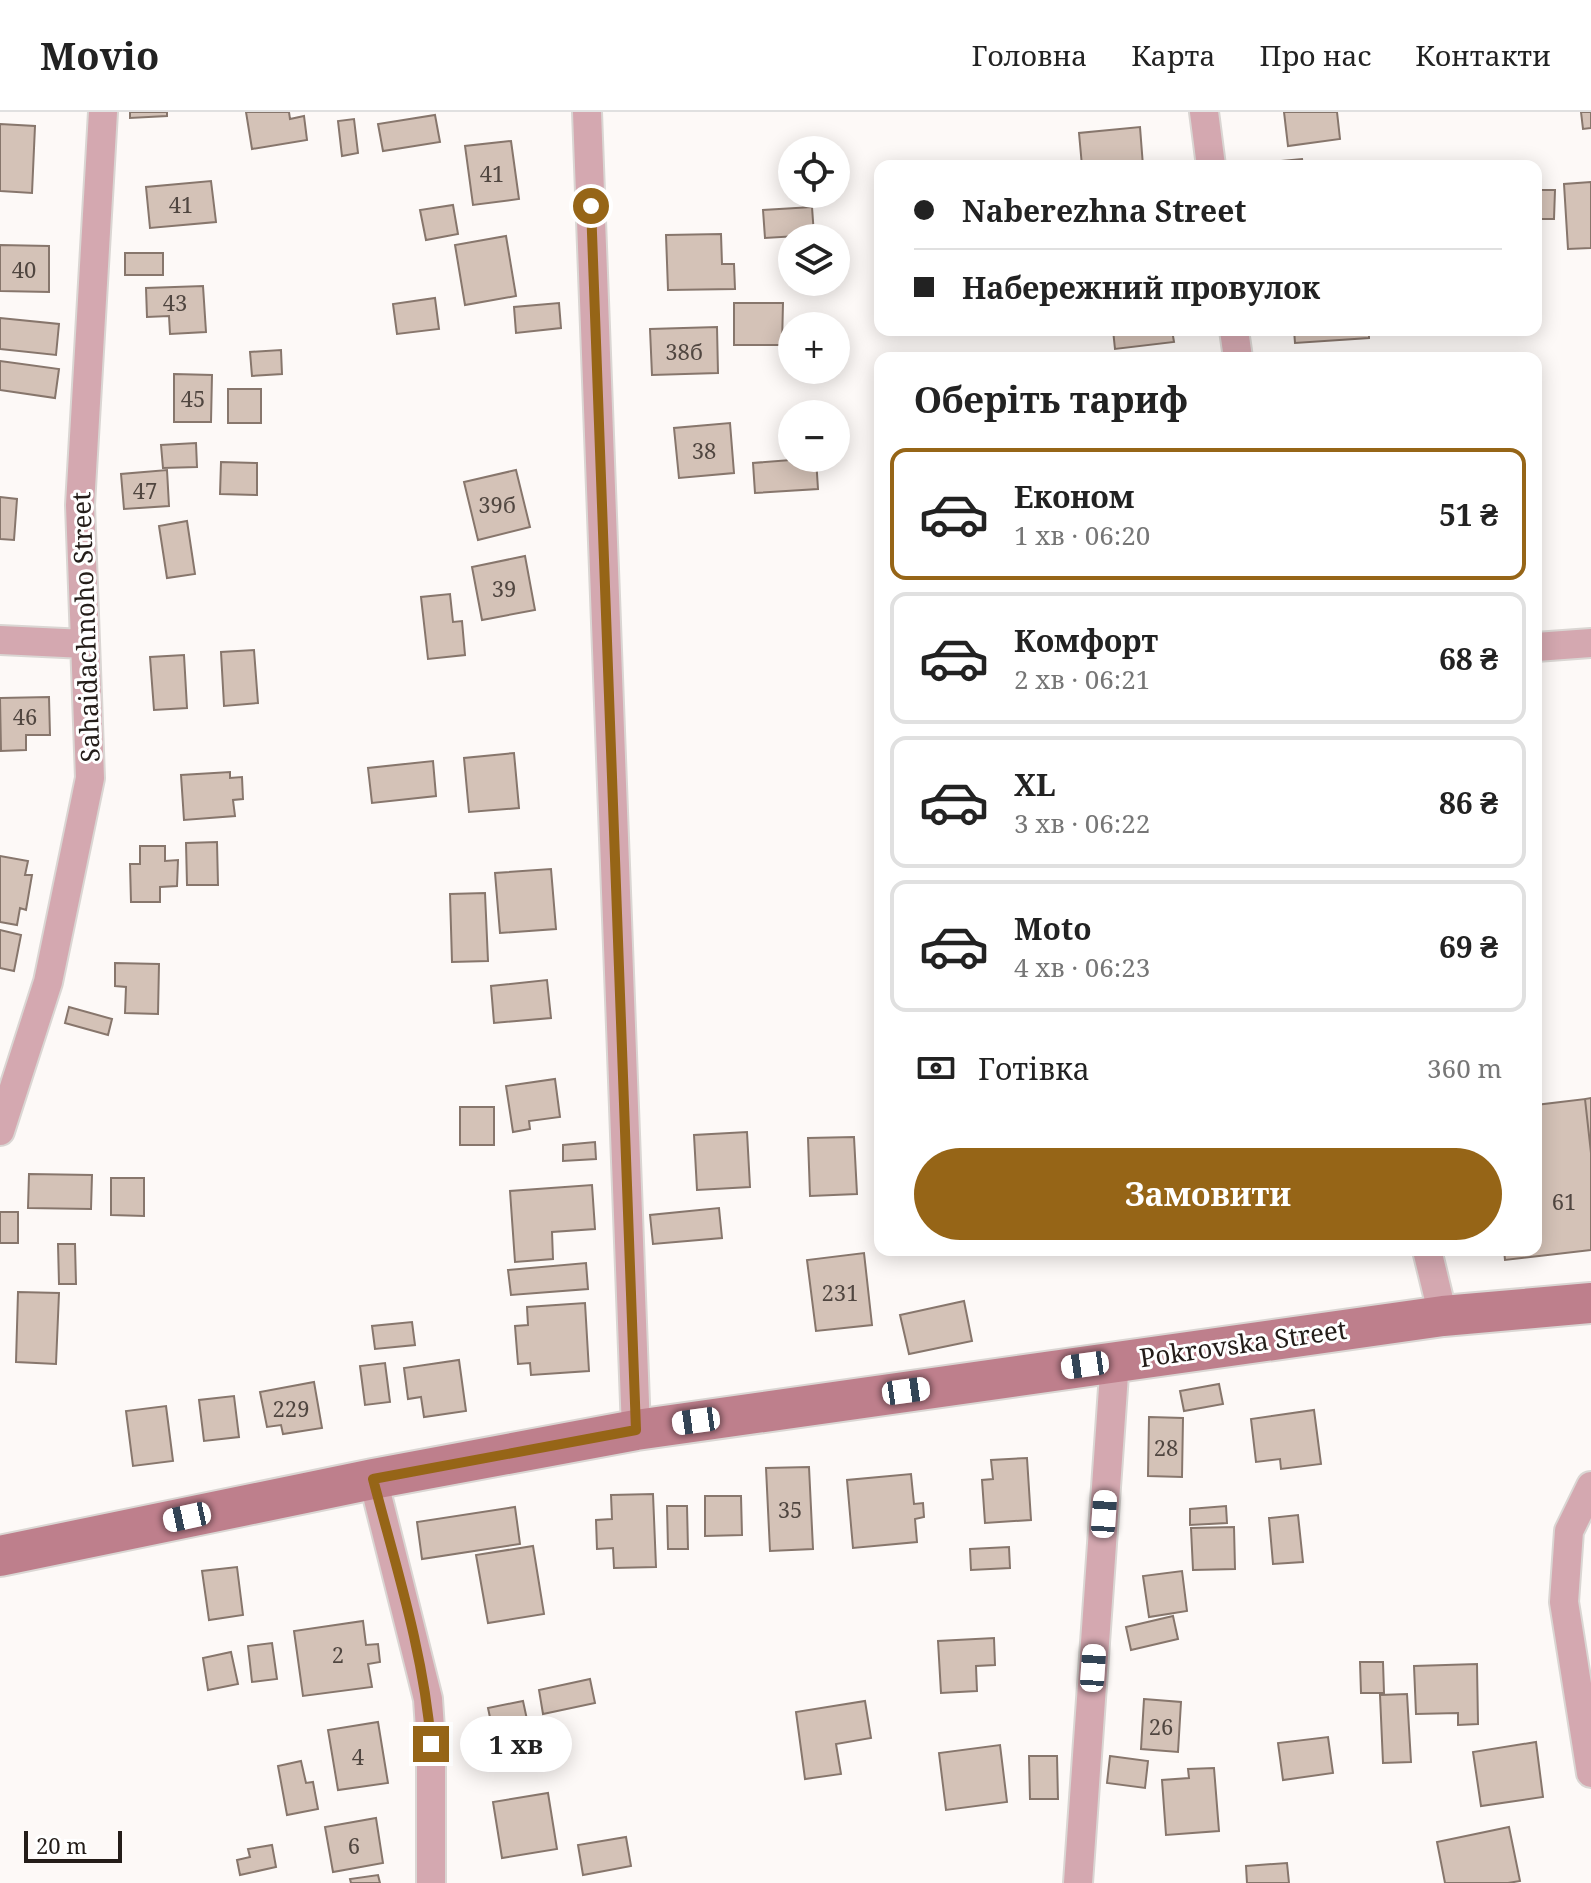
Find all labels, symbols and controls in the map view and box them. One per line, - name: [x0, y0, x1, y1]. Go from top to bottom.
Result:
- text: Movio: [40, 29, 159, 81]
- text: Головна: [972, 36, 1087, 74]
- text: Карта: [1131, 36, 1215, 74]
- text: Про нас: [1259, 36, 1371, 74]
- text: Контакти: [1415, 36, 1551, 74]
- map controls: [778, 136, 850, 472]
- button: locate: [778, 136, 850, 208]
- house number: 41: [480, 158, 504, 188]
- route start: [573, 188, 609, 224]
- house number: 41: [169, 189, 193, 219]
- text: Naberezhna Street: [962, 190, 1247, 231]
- button: layers: [778, 224, 850, 296]
- house number: 40: [12, 254, 36, 284]
- text: Набережний провулок: [962, 267, 1320, 308]
- house number: 43: [163, 287, 187, 317]
- button: +: [778, 312, 850, 384]
- house number: 38б: [665, 336, 703, 366]
- text: Оберіть тариф: [914, 375, 1188, 424]
- house number: 45: [181, 383, 205, 413]
- button: −: [778, 400, 850, 472]
- house number: 38: [692, 435, 716, 465]
- house number: 47: [133, 475, 157, 505]
- text: Економ: [1014, 476, 1134, 517]
- icon: car: [918, 478, 990, 550]
- house number: 39б: [478, 489, 516, 519]
- street label: Sahaidachnoho Street: [62, 491, 108, 763]
- text: 51 ₴: [1439, 494, 1498, 535]
- text: 1 хв · 06:20: [1014, 517, 1150, 553]
- house number: 39: [492, 573, 516, 603]
- text: Комфорт: [1014, 620, 1158, 661]
- icon: car: [918, 622, 990, 694]
- text: 68 ₴: [1439, 638, 1498, 679]
- text: 2 хв · 06:21: [1014, 661, 1150, 697]
- house number: 46: [13, 701, 37, 731]
- text: XL: [1014, 764, 1056, 805]
- icon: car: [918, 766, 990, 838]
- text: 86 ₴: [1439, 782, 1498, 823]
- text: 3 хв · 06:22: [1014, 805, 1150, 841]
- text: Moto: [1014, 908, 1092, 949]
- icon: car: [918, 910, 990, 982]
- text: 69 ₴: [1439, 926, 1498, 967]
- text: 4 хв · 06:23: [1014, 949, 1150, 985]
- icon: cash: [914, 1046, 958, 1090]
- text: Готівка: [978, 1048, 1090, 1089]
- text: 360 m: [1427, 1050, 1502, 1086]
- button: Замовити: [914, 1148, 1502, 1240]
- house number: 61: [1552, 1186, 1576, 1216]
- house number: 231: [822, 1277, 858, 1307]
- street label: Pokrovska Street: [1137, 1311, 1349, 1375]
- car: [1060, 1350, 1110, 1380]
- car: [881, 1376, 931, 1406]
- house number: 229: [273, 1393, 309, 1423]
- car: [671, 1406, 721, 1436]
- house number: 28: [1154, 1432, 1178, 1462]
- car: [1090, 1489, 1118, 1539]
- house number: 35: [778, 1494, 802, 1524]
- car: [161, 1500, 213, 1534]
- house number: 2: [332, 1639, 344, 1669]
- car: [1079, 1643, 1107, 1693]
- house number: 26: [1149, 1711, 1173, 1741]
- callout: 1 хв: [459, 1716, 571, 1772]
- route end: [413, 1726, 449, 1762]
- text: 1 хв: [489, 1726, 543, 1762]
- house number: 4: [352, 1741, 364, 1771]
- scale bar: [24, 1827, 122, 1863]
- text: 20 m: [36, 1830, 87, 1860]
- house number: 6: [348, 1830, 360, 1860]

